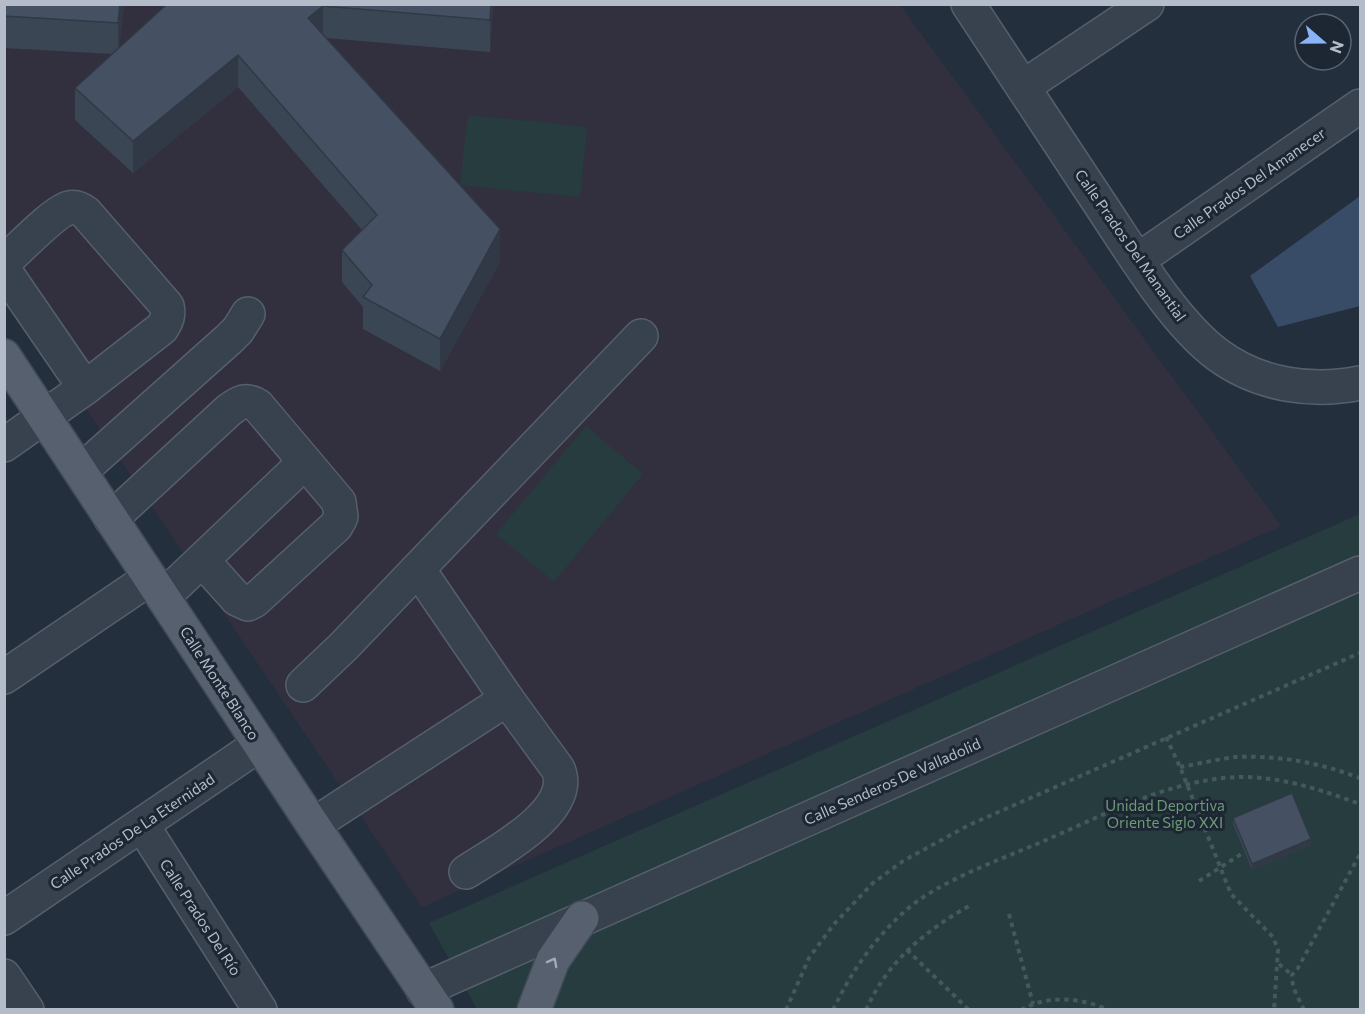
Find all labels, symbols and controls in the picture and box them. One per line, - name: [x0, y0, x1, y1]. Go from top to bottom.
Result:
- north arrow: [1293, 12, 1353, 72]
- text: N: [1327, 38, 1349, 56]
- street label: Calle Prados Del Amanecer: [1169, 124, 1329, 242]
- street label: Calle Prados Del Manantial: [1072, 166, 1190, 324]
- street label: Calle Monte Blanco: [177, 623, 263, 743]
- street label: Calle Senderos De Valladolid: [801, 734, 983, 828]
- street label: Calle Prados De La Eternidad: [46, 769, 218, 893]
- park label: Unidad Deportiva Oriente Siglo XXI: [1105, 796, 1225, 831]
- street label: Calle Prados Del Río: [157, 855, 245, 979]
- one-way arrow: [546, 957, 557, 968]

